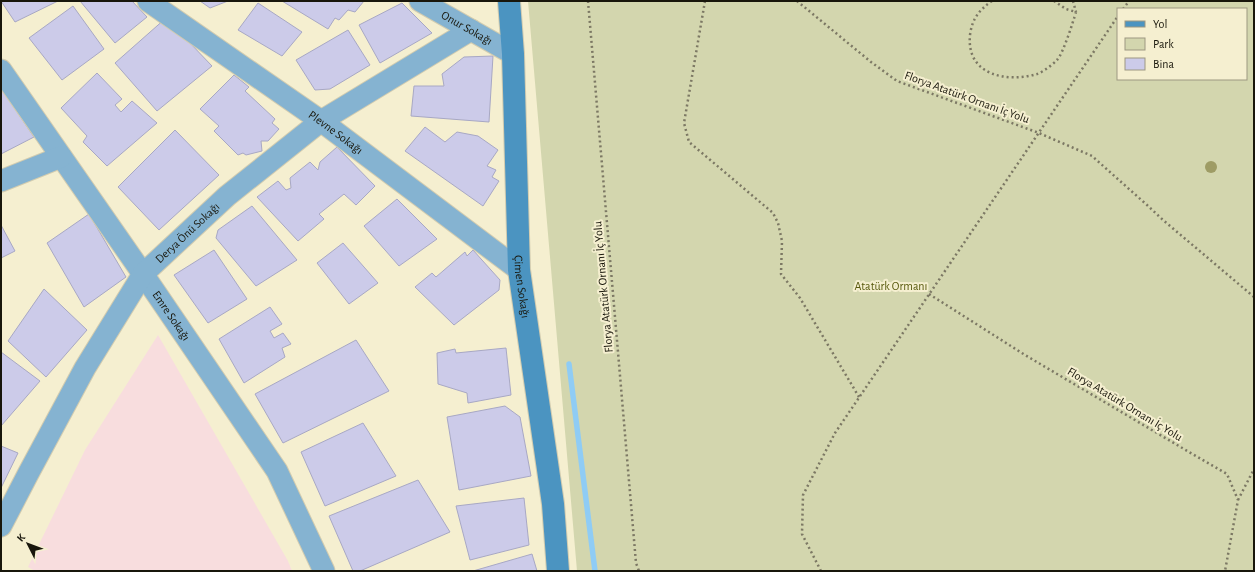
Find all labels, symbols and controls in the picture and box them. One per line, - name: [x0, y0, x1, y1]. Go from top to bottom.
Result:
- legend: [1117, 8, 1247, 80]
- street label: Onur Sokağı: [439, 9, 494, 47]
- text: Yol: [1153, 18, 1167, 30]
- text: Park: [1153, 38, 1174, 50]
- text: Bina: [1153, 58, 1175, 70]
- street label: Florya Atatürk Ornanı İç Yolu: [903, 68, 1031, 126]
- street label: Plevne Sokağı: [306, 108, 365, 156]
- street label: Derya Önü Sokağı: [153, 200, 222, 265]
- street label: Florya Atatürk Ornanı İç Yolu: [590, 221, 616, 353]
- street label: Çimen Sokağı: [513, 255, 532, 319]
- park label: Atatürk Ormanı: [855, 280, 927, 292]
- street label: Emre Sokağı: [150, 289, 192, 343]
- street label: Florya Atatürk Ornanı İç Yolu: [1065, 364, 1185, 444]
- north arrow: [8, 524, 48, 564]
- text: K: [15, 531, 28, 544]

